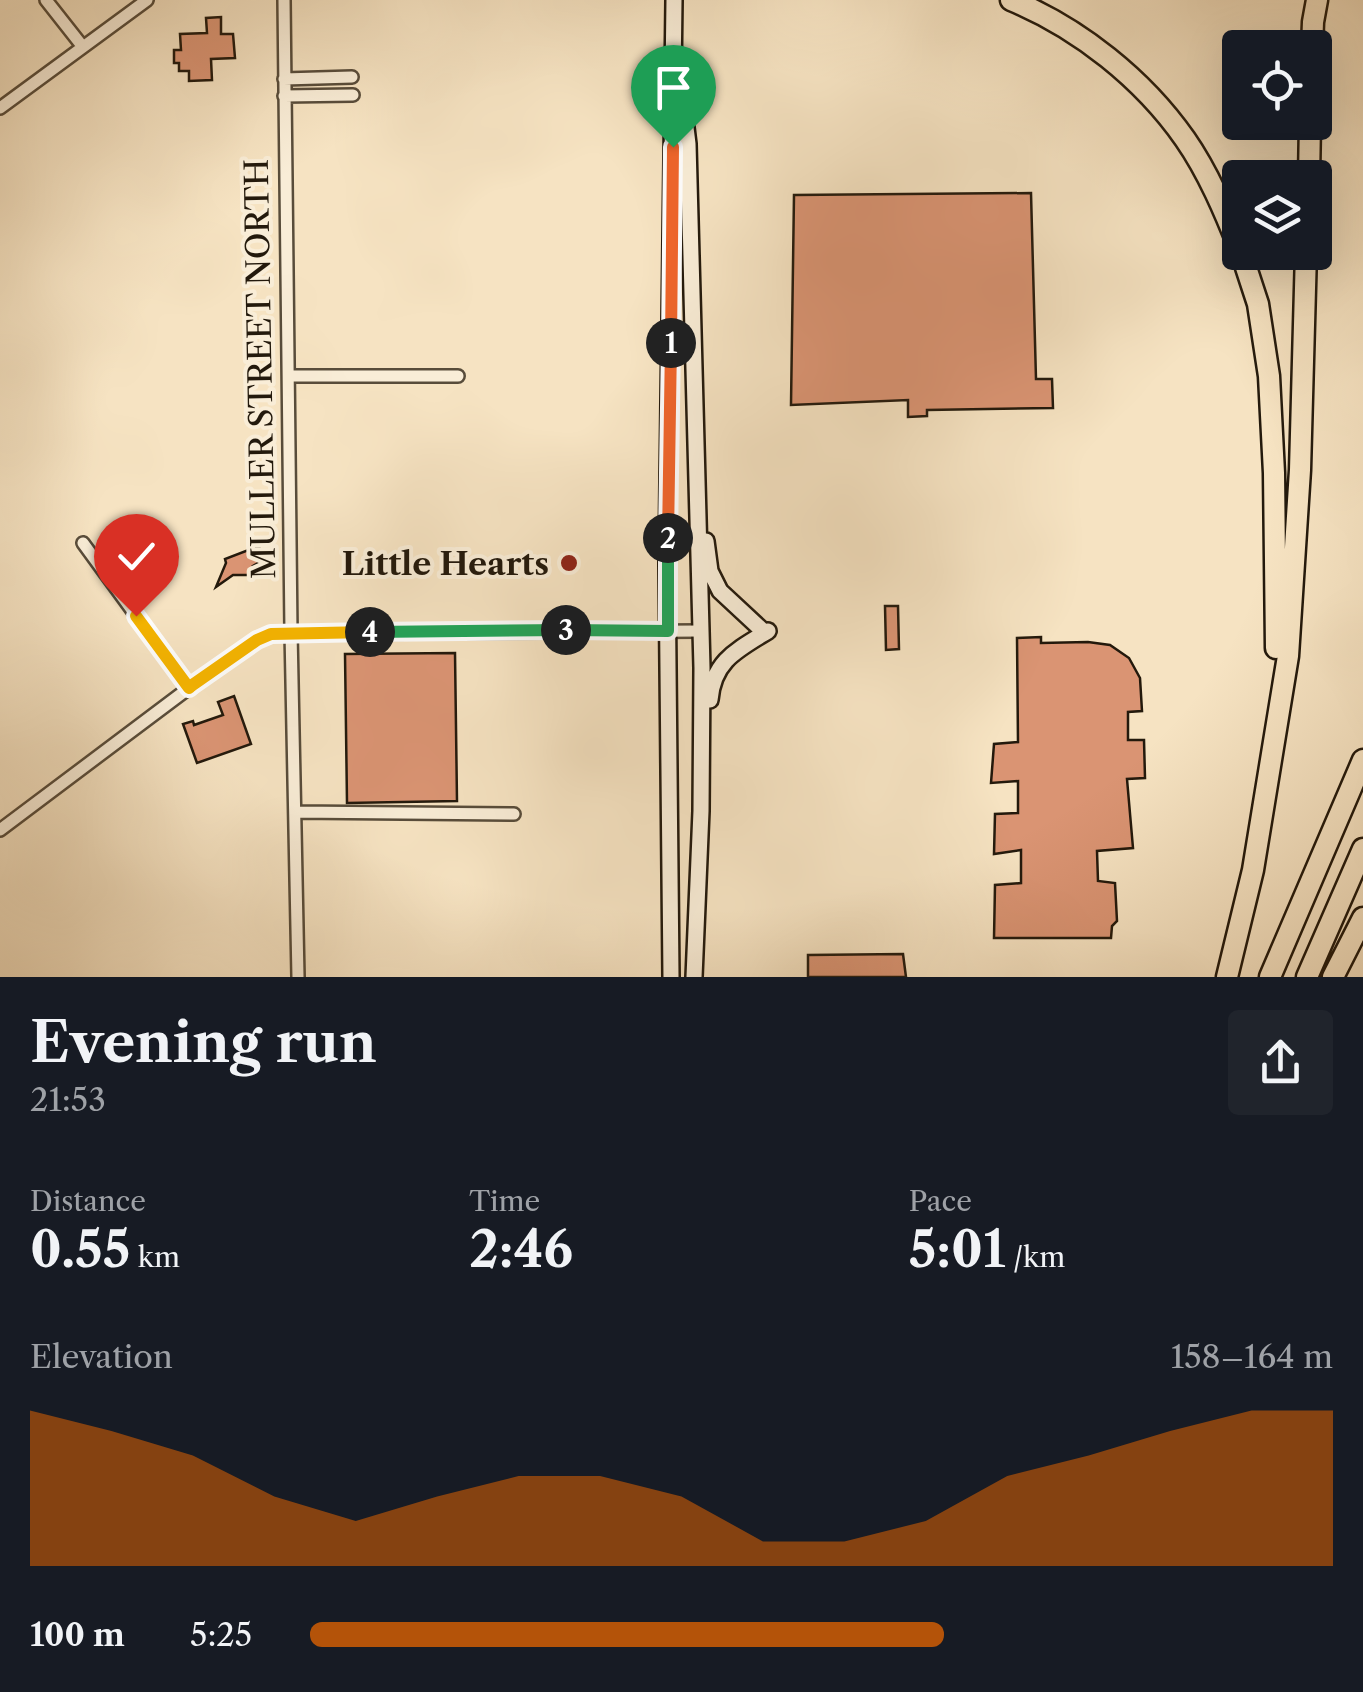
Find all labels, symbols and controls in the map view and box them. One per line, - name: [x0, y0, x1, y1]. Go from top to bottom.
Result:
- map controls: [1222, 30, 1332, 270]
- button: locate: [1222, 30, 1332, 140]
- pin: [631, 45, 716, 148]
- icon: arrive: [646, 60, 701, 115]
- street label: MULLER STREET NORTH: [237, 158, 283, 580]
- button: layers: [1222, 160, 1332, 270]
- pin: 1: [646, 318, 696, 368]
- text: 1: [665, 326, 677, 360]
- pin: 2: [643, 513, 693, 563]
- pin: [94, 514, 179, 617]
- text: 2: [660, 521, 676, 555]
- icon: check: [109, 529, 164, 584]
- place label: Little Hearts: [342, 544, 549, 583]
- marker: Little Hearts: [558, 552, 580, 574]
- pin: 3: [541, 605, 591, 655]
- pin: 4: [345, 607, 395, 657]
- text: 3: [558, 613, 574, 647]
- text: 4: [362, 615, 378, 649]
- text: Evening run: [30, 1009, 377, 1076]
- button: share: [1228, 1010, 1333, 1115]
- text: 21:53: [30, 1080, 106, 1119]
- text: Distance: [30, 1184, 146, 1218]
- text: Time: [469, 1184, 540, 1218]
- text: Pace: [909, 1184, 972, 1218]
- text: 0.55: [30, 1218, 130, 1280]
- text: 2:46: [469, 1218, 573, 1280]
- text: 5:01: [909, 1218, 1005, 1280]
- text: km: [130, 1240, 180, 1274]
- text: /km: [1005, 1240, 1065, 1274]
- text: Elevation: [30, 1337, 173, 1376]
- text: 158–164 m: [1171, 1337, 1333, 1376]
- text: 100 m: [30, 1615, 125, 1654]
- text: 5:25: [190, 1615, 252, 1654]

